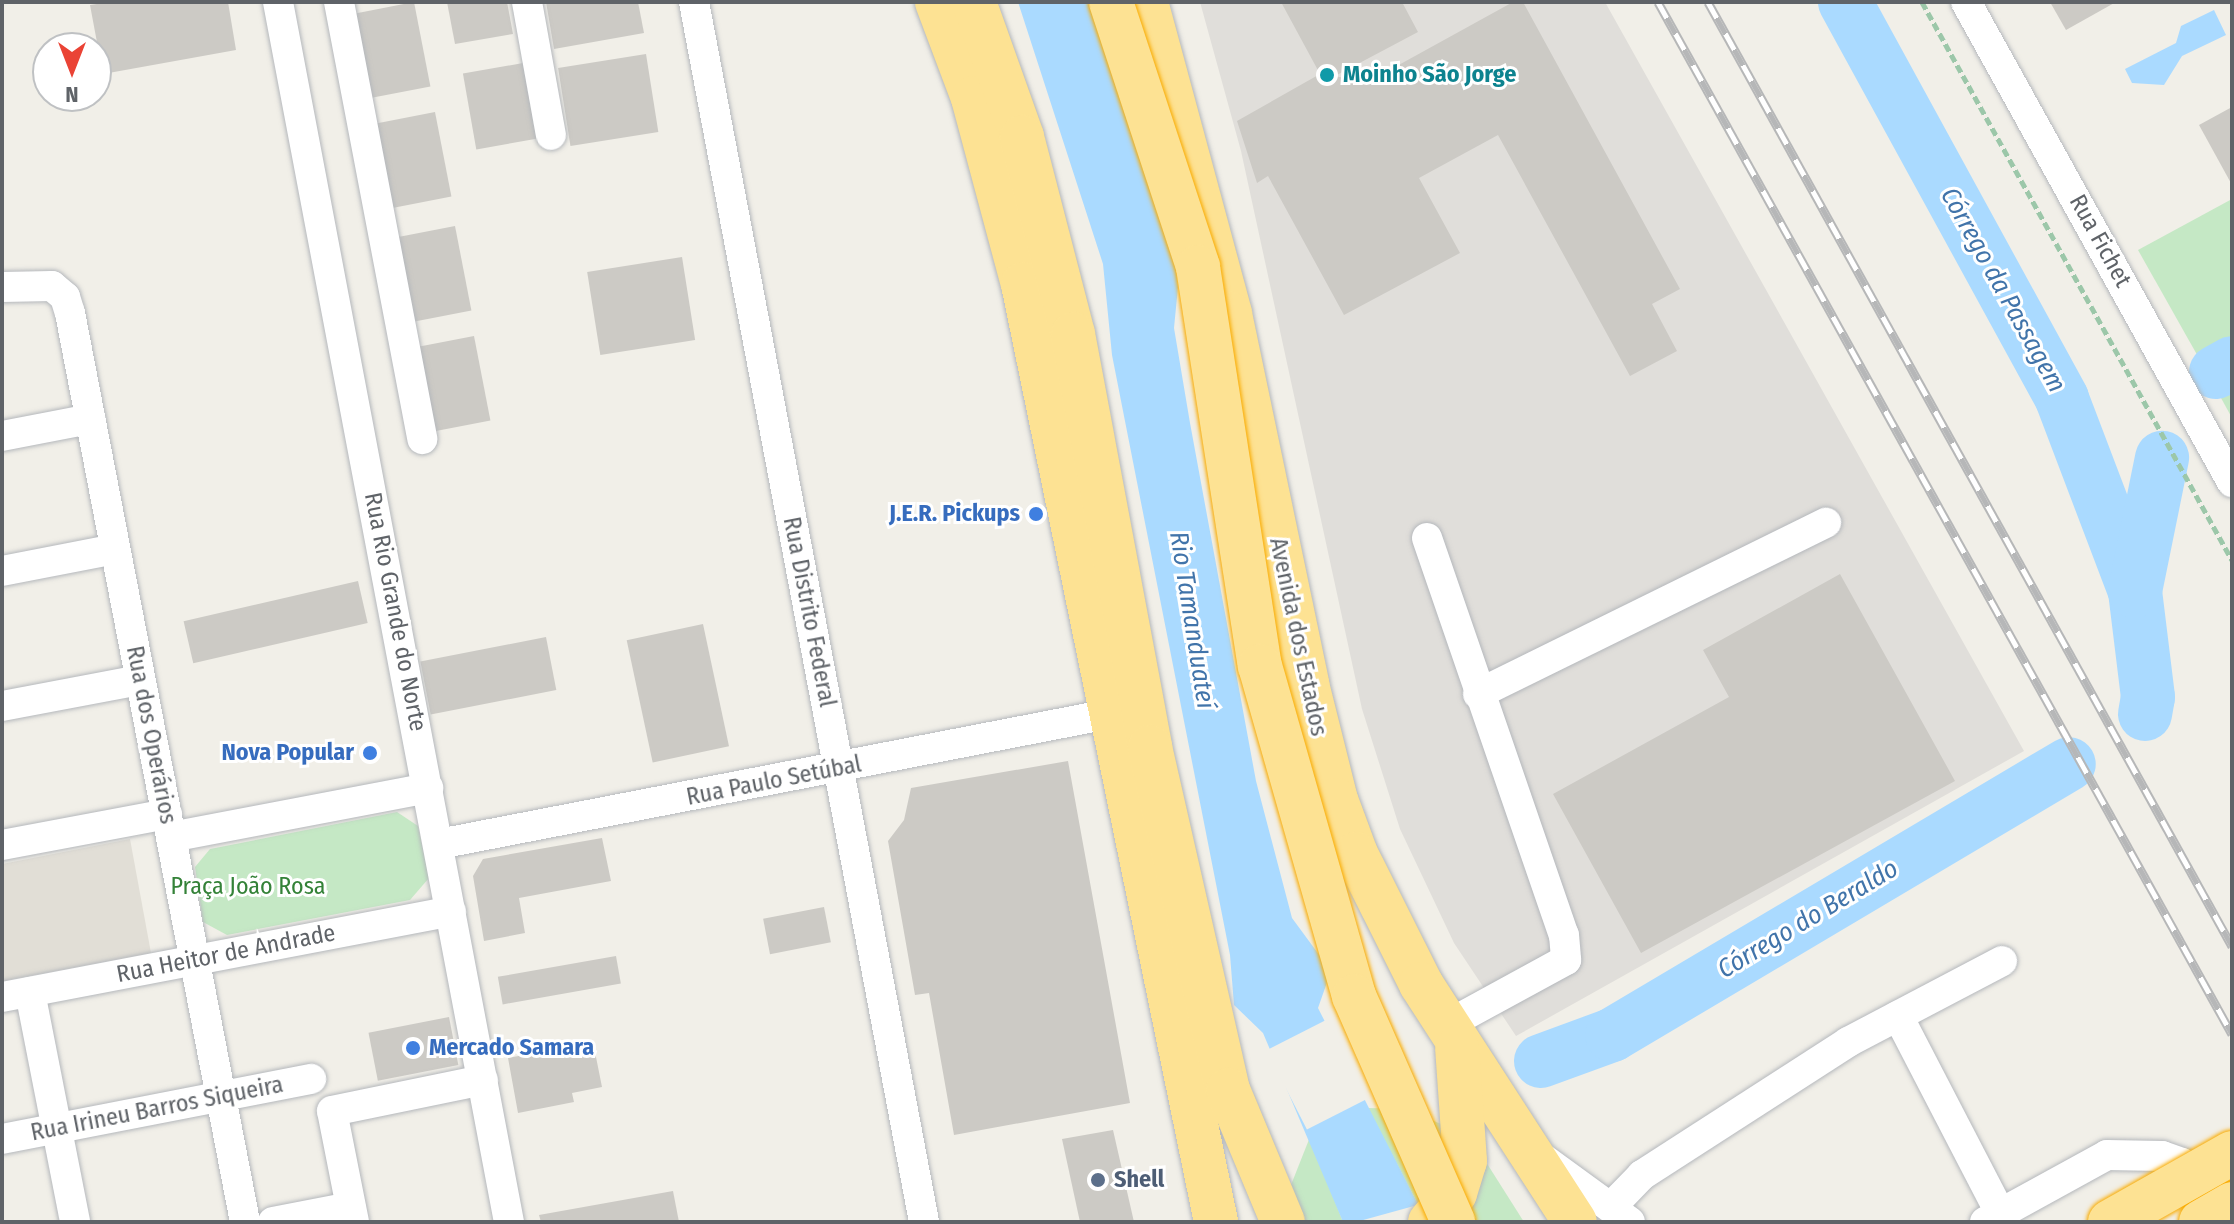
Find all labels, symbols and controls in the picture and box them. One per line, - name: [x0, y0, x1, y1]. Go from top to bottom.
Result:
- north arrow: [32, 32, 112, 112]
- place label: Moinho São Jorge: [1343, 61, 1516, 89]
- marker: Moinho São Jorge: [1318, 66, 1336, 84]
- text: N: [65, 81, 79, 108]
- water label: Córrego da Passagem: [1934, 182, 2072, 398]
- street label: Rua Fichet: [2063, 190, 2137, 292]
- street label: Rua Rio Grande do Norte: [358, 490, 432, 734]
- place label: J.E.R. Pickups: [889, 500, 1020, 528]
- marker: J.E.R. Pickups: [1027, 505, 1045, 523]
- street label: Rua Distrito Federal: [776, 515, 842, 709]
- water label: Rio Tamanduateí: [1163, 529, 1221, 711]
- street label: Avenida dos Estados: [1263, 535, 1333, 739]
- street label: Rua dos Operários: [120, 644, 182, 826]
- place label: Nova Popular: [221, 739, 354, 767]
- marker: Nova Popular: [361, 744, 379, 762]
- street label: Rua Paulo Setúbal: [684, 750, 864, 812]
- water label: Córrego do Beraldo: [1712, 853, 1904, 985]
- park label: Praça João Rosa: [170, 873, 326, 901]
- street label: Rua Heitor de Andrade: [114, 919, 338, 989]
- place label: Mercado Samara: [429, 1034, 594, 1062]
- marker: Mercado Samara: [404, 1039, 422, 1057]
- street label: Rua Irineu Barros Siqueira: [28, 1070, 286, 1148]
- place label: Shell: [1114, 1166, 1164, 1194]
- marker: Shell: [1089, 1171, 1107, 1189]

